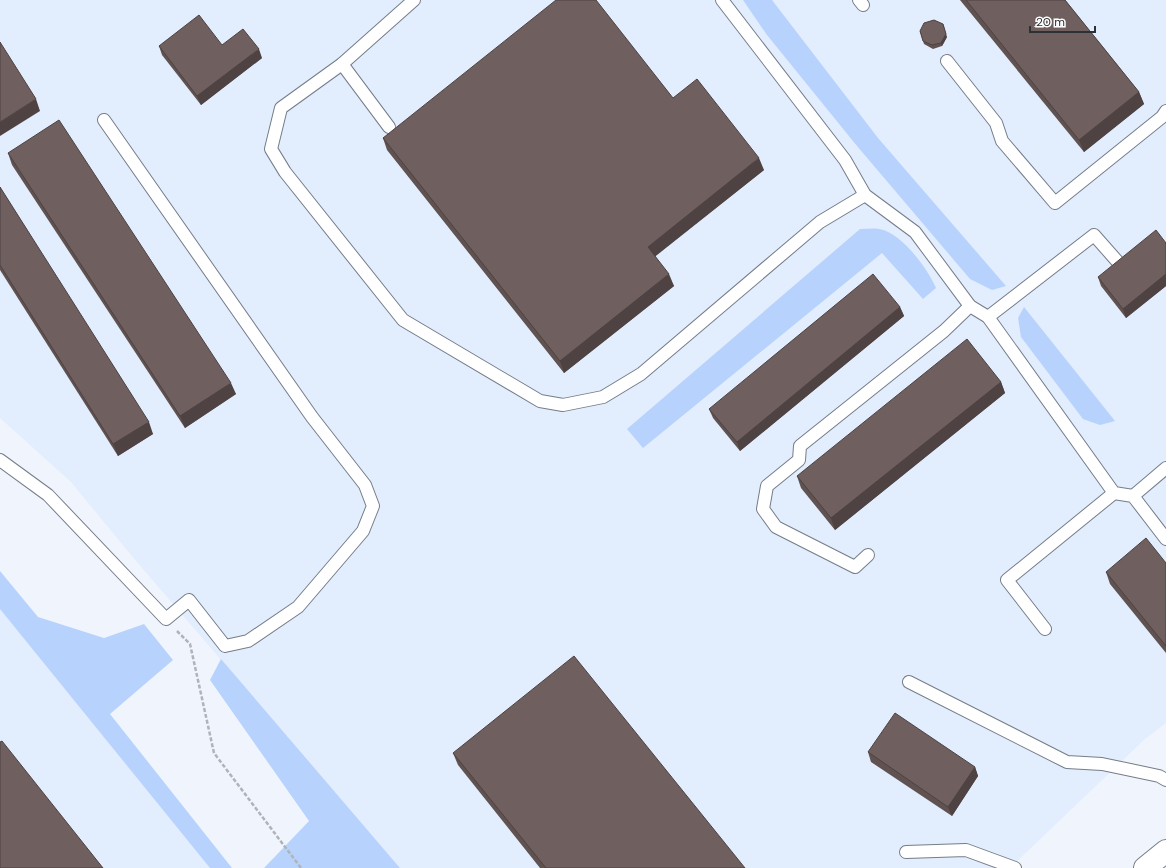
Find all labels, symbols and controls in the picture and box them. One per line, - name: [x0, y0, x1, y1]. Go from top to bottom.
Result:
- scale bar: [1030, 8, 1095, 34]
- text: 20 m: [1036, 14, 1065, 30]

